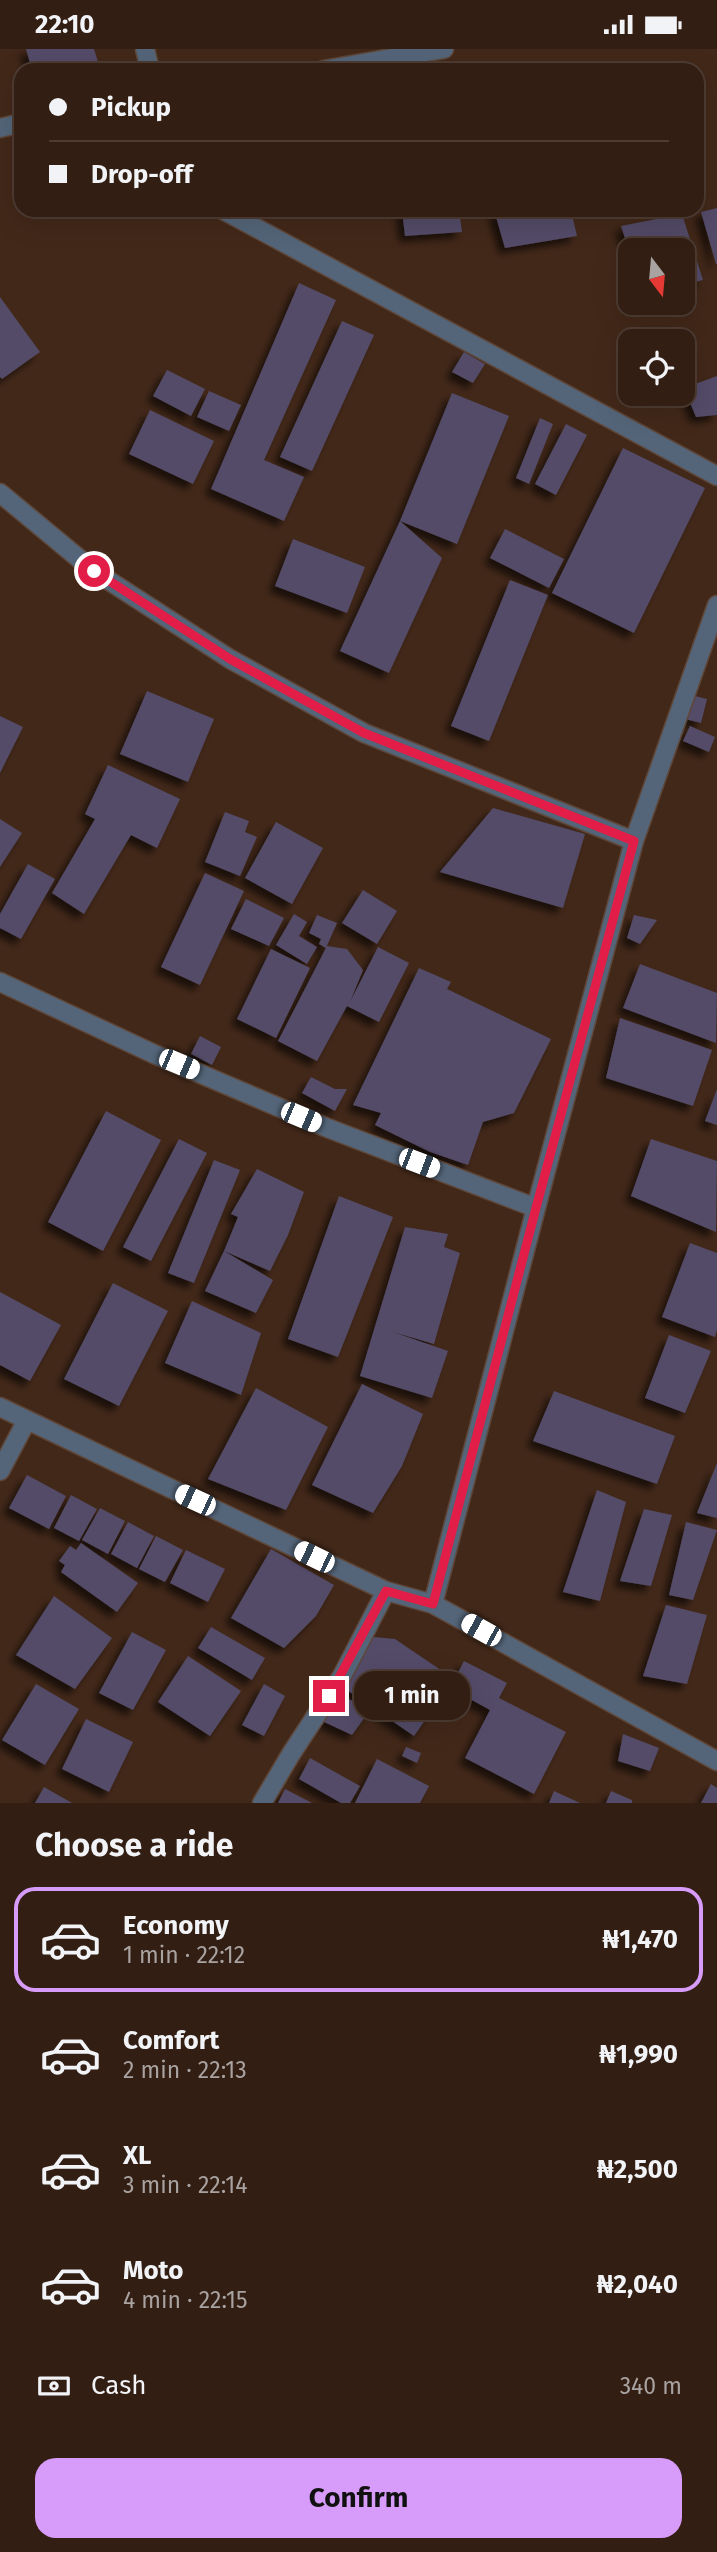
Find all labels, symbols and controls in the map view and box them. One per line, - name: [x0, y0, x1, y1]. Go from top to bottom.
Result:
- text: 22:10: [35, 9, 95, 40]
- text: Pickup: [91, 92, 171, 123]
- text: Drop-off: [91, 159, 193, 190]
- north arrow: [618, 238, 695, 315]
- map controls: [618, 238, 695, 406]
- button: locate: [618, 329, 695, 406]
- route start: [78, 555, 110, 587]
- car: [156, 1046, 203, 1082]
- car: [278, 1099, 325, 1135]
- car: [396, 1146, 443, 1180]
- car: [172, 1482, 219, 1518]
- car: [291, 1538, 338, 1576]
- car: [458, 1611, 505, 1649]
- callout: 1 min: [354, 1671, 469, 1721]
- route end: [313, 1680, 345, 1712]
- text: 1 min: [384, 1681, 440, 1709]
- text: Choose a ride: [35, 1826, 233, 1864]
- icon: car: [39, 1908, 102, 1971]
- text: Economy: [123, 1910, 229, 1941]
- text: ₦1,470: [602, 1924, 678, 1955]
- text: 1 min · 22:12: [123, 1941, 245, 1969]
- icon: car: [39, 2023, 102, 2086]
- text: Comfort: [123, 2025, 219, 2056]
- text: ₦1,990: [599, 2039, 678, 2070]
- text: 2 min · 22:13: [123, 2056, 247, 2084]
- icon: car: [39, 2138, 102, 2201]
- text: XL: [123, 2140, 151, 2171]
- text: ₦2,500: [597, 2154, 678, 2185]
- text: 3 min · 22:14: [123, 2171, 248, 2199]
- icon: car: [39, 2253, 102, 2316]
- text: Moto: [123, 2255, 183, 2286]
- text: ₦2,040: [597, 2269, 678, 2300]
- text: 4 min · 22:15: [123, 2286, 248, 2314]
- icon: cash: [35, 2367, 73, 2405]
- text: Cash: [91, 2370, 147, 2401]
- text: 340 m: [620, 2372, 682, 2400]
- button: Confirm: [35, 2458, 682, 2538]

